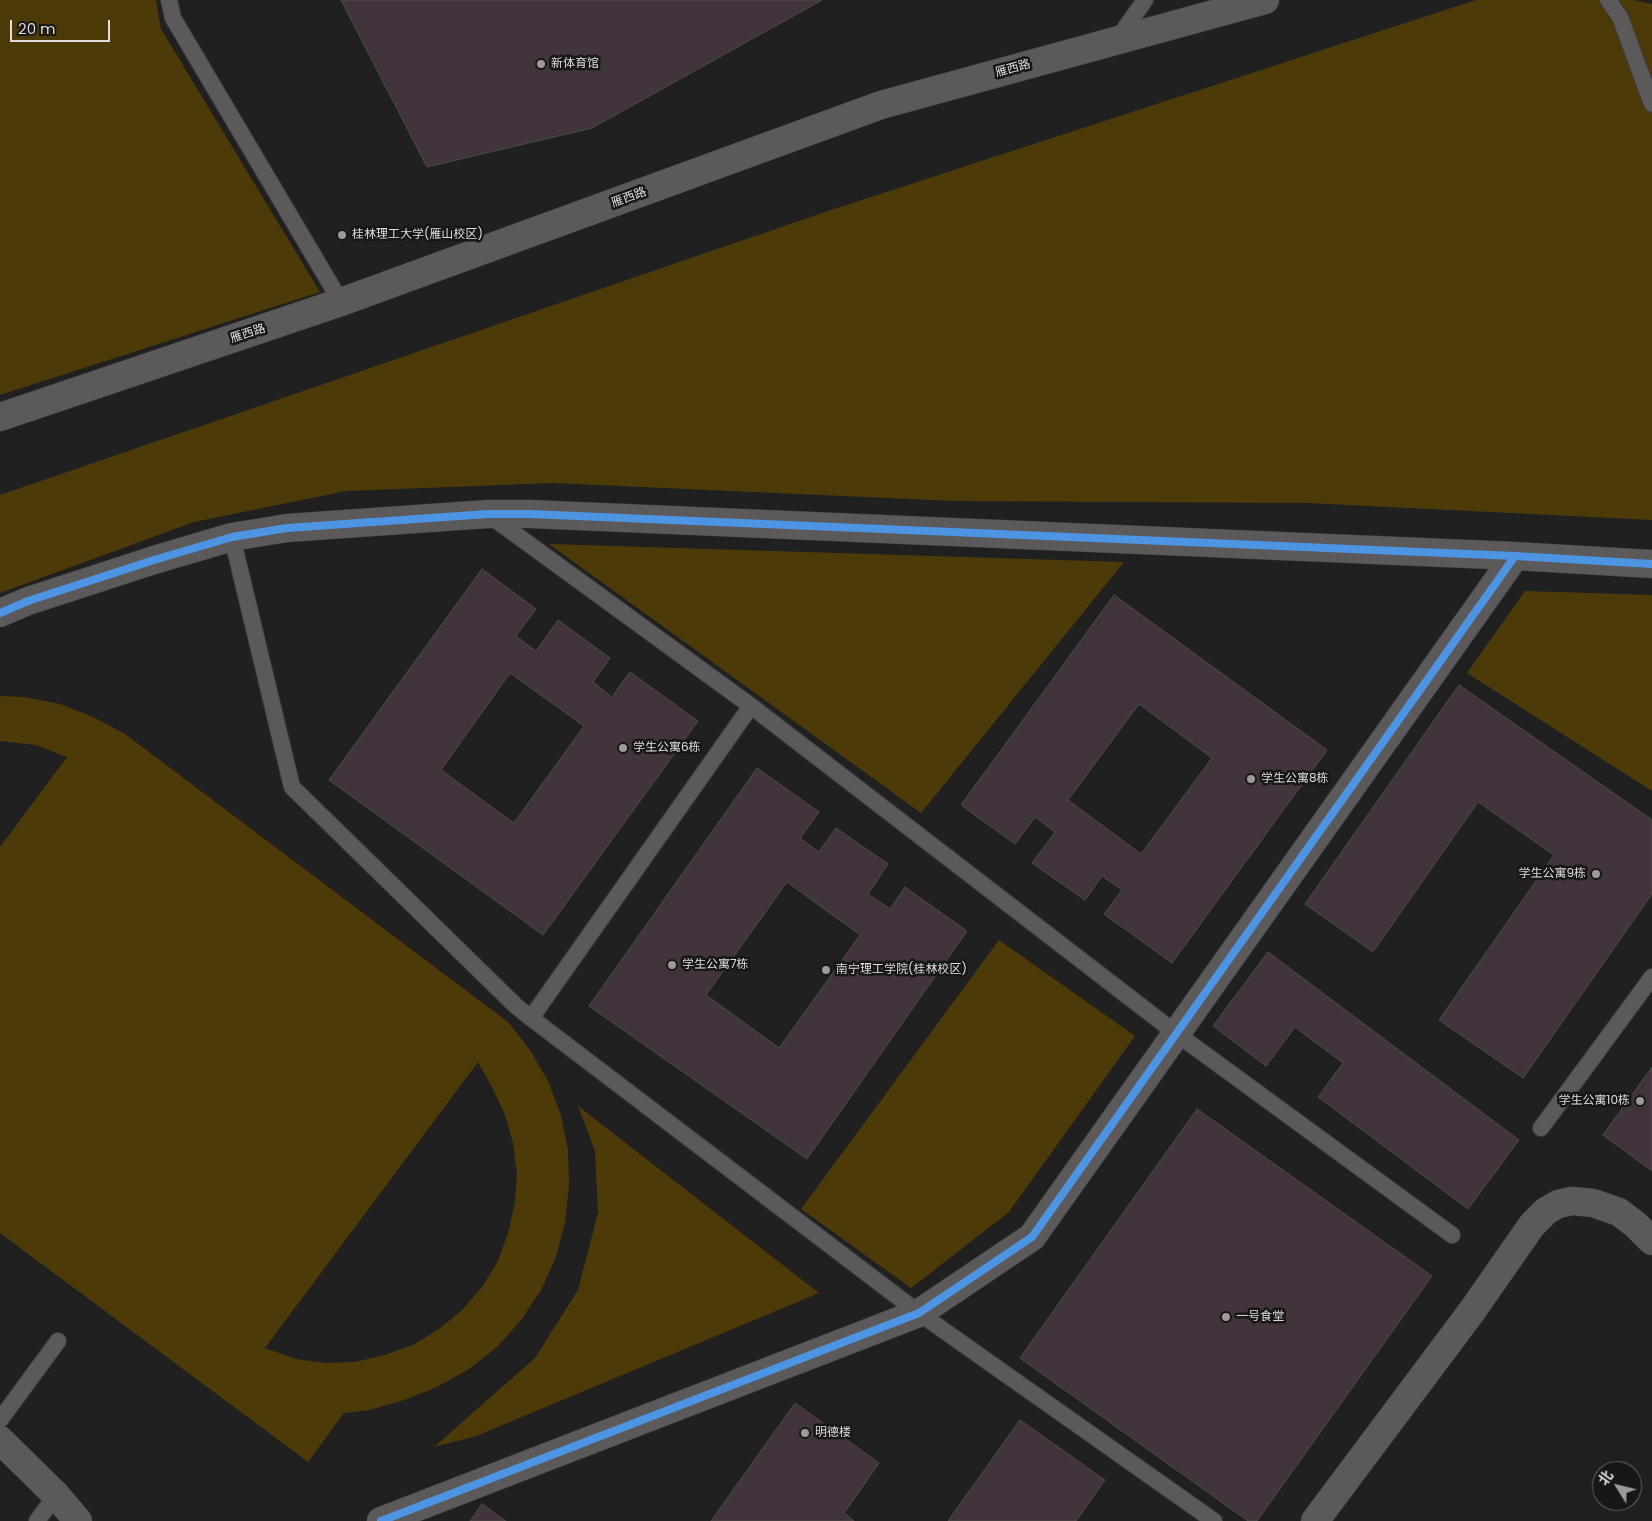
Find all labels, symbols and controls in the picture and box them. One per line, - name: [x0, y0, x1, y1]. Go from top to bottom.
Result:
- scale bar: [12, 10, 112, 42]
- text: 20 m: [18, 18, 56, 39]
- place label: 新体育馆: [551, 57, 599, 71]
- street label: 雁西路: [994, 57, 1032, 81]
- marker: 新体育馆: [535, 58, 547, 70]
- street label: 雁西路: [610, 185, 648, 211]
- place label: 桂林理工大学(雁山校区): [352, 228, 483, 242]
- marker: 桂林理工大学(雁山校区): [336, 229, 348, 241]
- street label: 雁西路: [229, 322, 267, 346]
- place label: 学生公寓6栋: [633, 741, 701, 755]
- marker: 学生公寓6栋: [617, 742, 629, 754]
- place label: 学生公寓8栋: [1261, 772, 1329, 786]
- marker: 学生公寓8栋: [1245, 773, 1257, 785]
- place label: 学生公寓9栋: [1518, 867, 1586, 881]
- marker: 学生公寓9栋: [1590, 868, 1602, 880]
- place label: 学生公寓7栋: [682, 958, 749, 972]
- marker: 学生公寓7栋: [666, 959, 678, 971]
- place label: 南宁理工学院(桂林校区): [836, 963, 967, 977]
- marker: 南宁理工学院(桂林校区): [820, 964, 832, 976]
- place label: 学生公寓10栋: [1559, 1094, 1630, 1108]
- marker: 学生公寓10栋: [1634, 1095, 1646, 1107]
- place label: 一号食堂: [1236, 1310, 1284, 1324]
- marker: 一号食堂: [1220, 1311, 1232, 1323]
- place label: 明德楼: [815, 1426, 851, 1440]
- marker: 明德楼: [799, 1427, 811, 1439]
- north arrow: [1592, 1461, 1642, 1511]
- text: 北: [1593, 1466, 1618, 1489]

